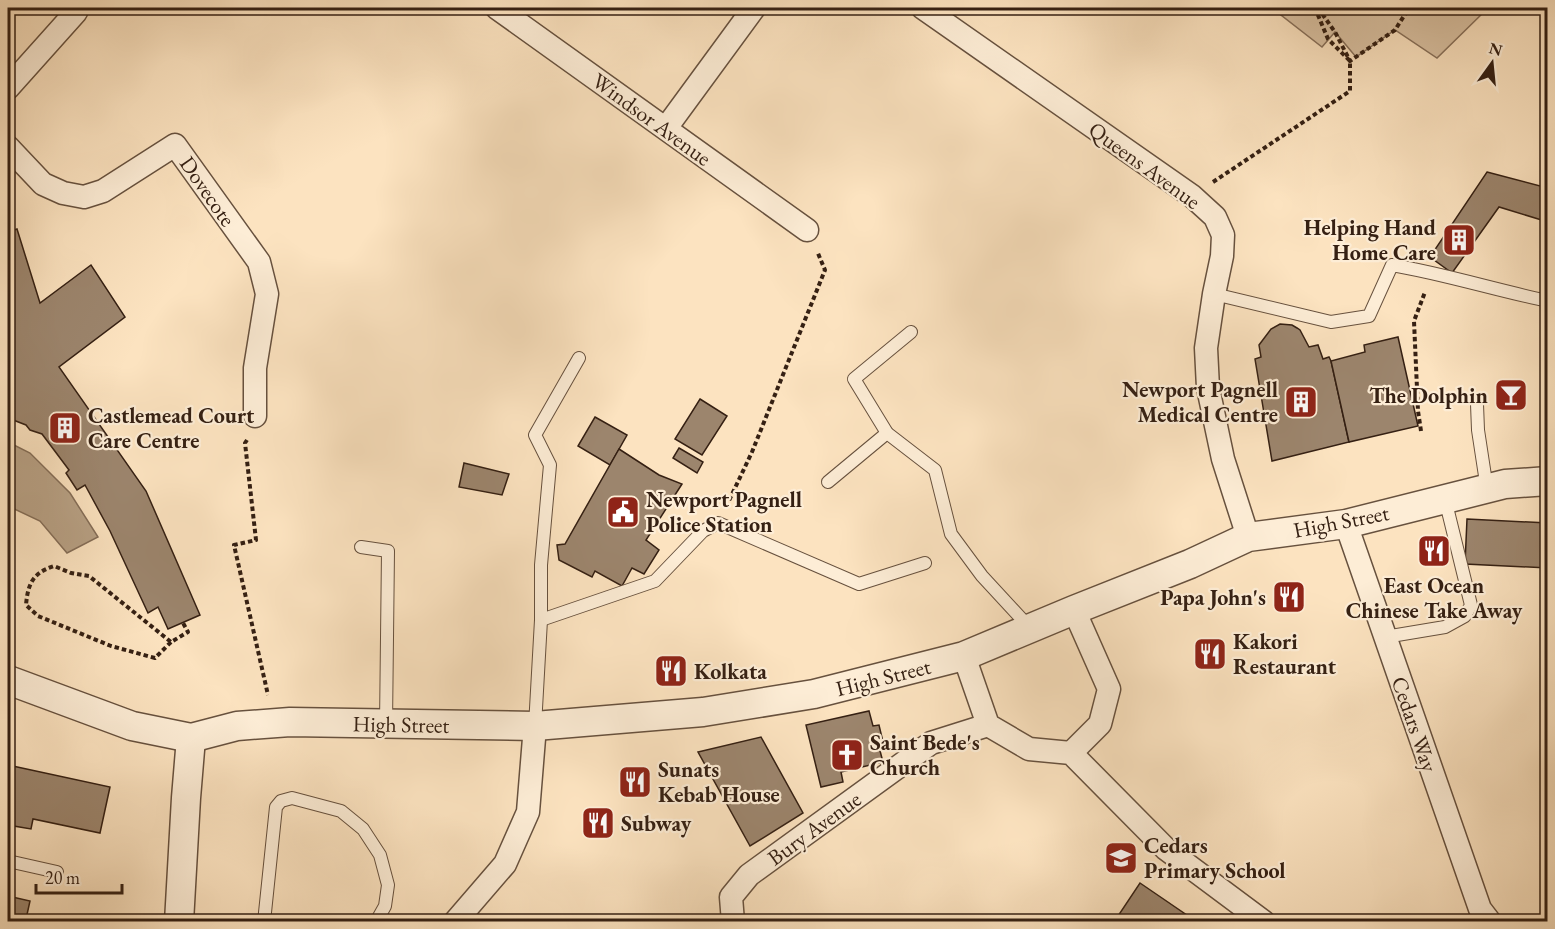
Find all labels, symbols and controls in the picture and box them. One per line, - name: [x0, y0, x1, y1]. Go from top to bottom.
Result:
- north arrow: [1462, 33, 1522, 93]
- text: N: [1487, 37, 1505, 61]
- street label: Windsor Avenue: [586, 66, 717, 173]
- street label: Queens Avenue: [1083, 115, 1207, 216]
- street label: Dovecote: [173, 150, 243, 232]
- place label: Helping Hand Home Care: [1304, 213, 1436, 267]
- building icon: Helping Hand Home Care: [1441, 222, 1477, 258]
- place label: Newport Pagnell Medical Centre: [1122, 375, 1278, 429]
- bar icon: The Dolphin: [1493, 377, 1529, 413]
- place label: The Dolphin: [1369, 381, 1489, 410]
- building icon: Newport Pagnell Medical Centre: [1283, 384, 1319, 420]
- place label: Castlemead Court Care Centre: [88, 401, 255, 455]
- building icon: Castlemead Court Care Centre: [47, 410, 83, 446]
- place label: Newport Pagnell Police Station: [646, 485, 802, 539]
- public building icon: Newport Pagnell Police Station: [605, 494, 641, 530]
- street label: High Street: [1291, 498, 1391, 545]
- restaurant icon: East Ocean Chinese Take Away: [1416, 533, 1452, 569]
- place label: East Ocean Chinese Take Away: [1346, 571, 1523, 625]
- restaurant icon: Papa John's: [1271, 579, 1307, 615]
- place label: Papa John's: [1160, 583, 1266, 612]
- place label: Kakori Restaurant: [1233, 627, 1337, 681]
- restaurant icon: Kakori Restaurant: [1192, 636, 1228, 672]
- street label: High Street: [833, 652, 934, 703]
- restaurant icon: Kolkata: [653, 653, 689, 689]
- place label: Kolkata: [694, 657, 767, 686]
- street label: Cedars Way: [1385, 673, 1444, 776]
- street label: High Street: [352, 709, 450, 740]
- place label: Saint Bede's Church: [870, 728, 980, 782]
- church icon: Saint Bede's Church: [829, 737, 865, 773]
- place label: Sunats Kebab House: [658, 755, 780, 809]
- restaurant icon: Sunats Kebab House: [617, 764, 653, 800]
- street label: Bury Avenue: [762, 784, 867, 872]
- restaurant icon: Subway: [580, 805, 616, 841]
- place label: Subway: [621, 809, 692, 838]
- place label: Cedars Primary School: [1144, 831, 1286, 885]
- school or university icon: Cedars Primary School: [1103, 840, 1139, 876]
- scale bar: [36, 857, 122, 895]
- text: 20 m: [45, 866, 80, 889]

